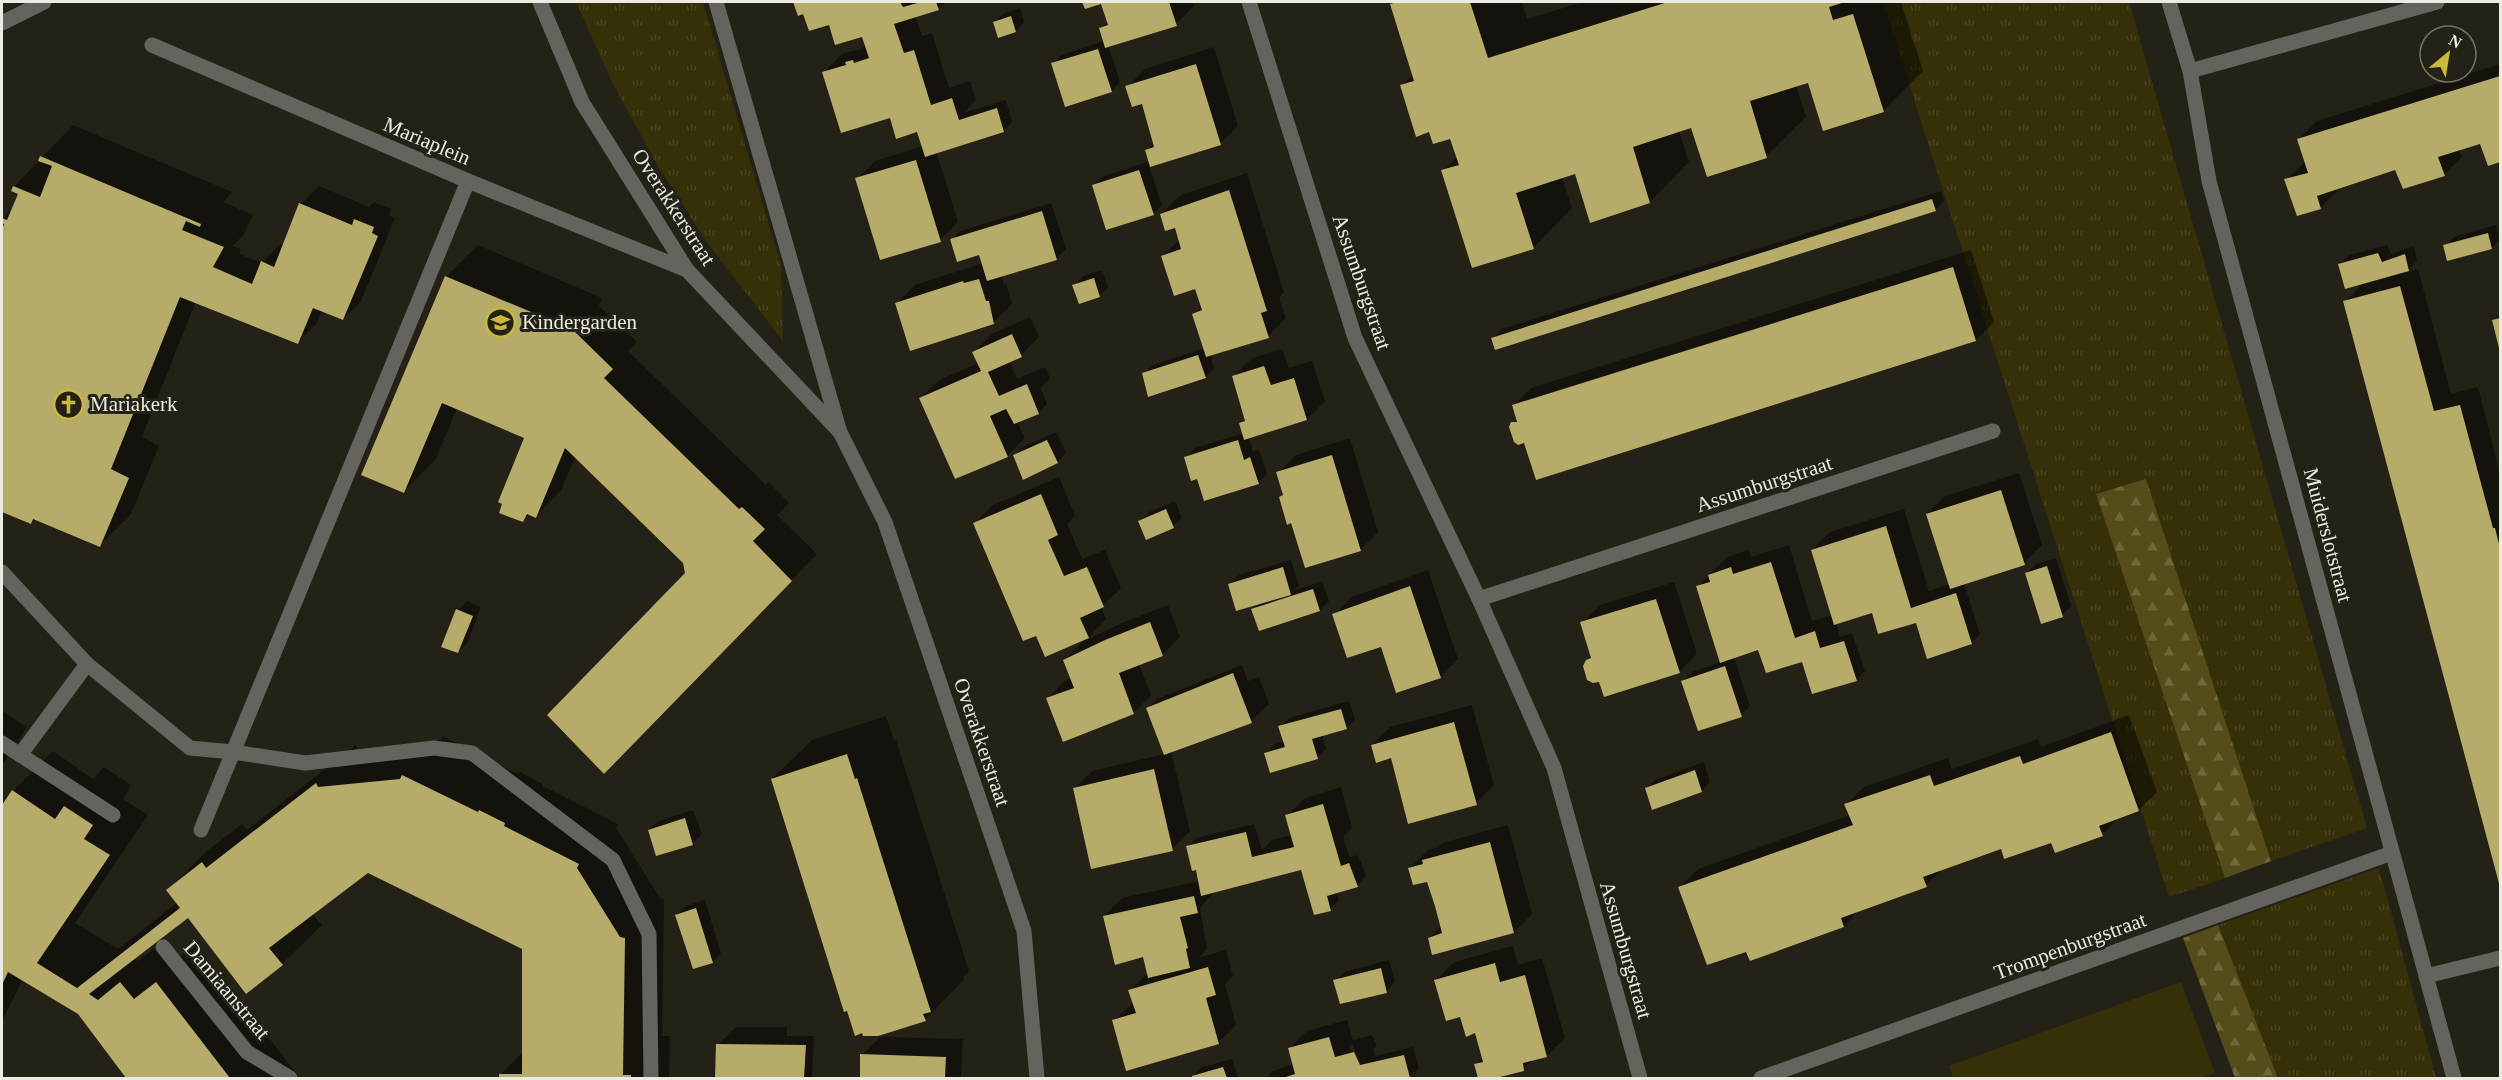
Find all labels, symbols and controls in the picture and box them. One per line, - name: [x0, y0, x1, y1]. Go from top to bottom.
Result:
- north arrow: [2418, 24, 2478, 84]
- text: N: [2446, 31, 2465, 52]
- street label: Mariaplein: [380, 112, 475, 170]
- street label: Overakkerstraat: [627, 144, 721, 270]
- street label: Assumburgstraat: [1328, 211, 1397, 353]
- school or university icon: Kindergarden: [485, 306, 517, 338]
- place label: Kindergarden: [522, 310, 638, 334]
- church icon: Mariakerk: [53, 388, 85, 420]
- place label: Mariakerk: [90, 392, 178, 416]
- street label: Assumburgstraat: [1693, 451, 1835, 517]
- street label: Muiderslotstraat: [2299, 465, 2357, 605]
- street label: Overakkerstraat: [949, 675, 1015, 809]
- street label: Assumburgstraat: [1595, 878, 1657, 1022]
- street label: Trompenburgstraat: [1991, 907, 2149, 985]
- street label: Damiaanstraat: [179, 936, 275, 1044]

